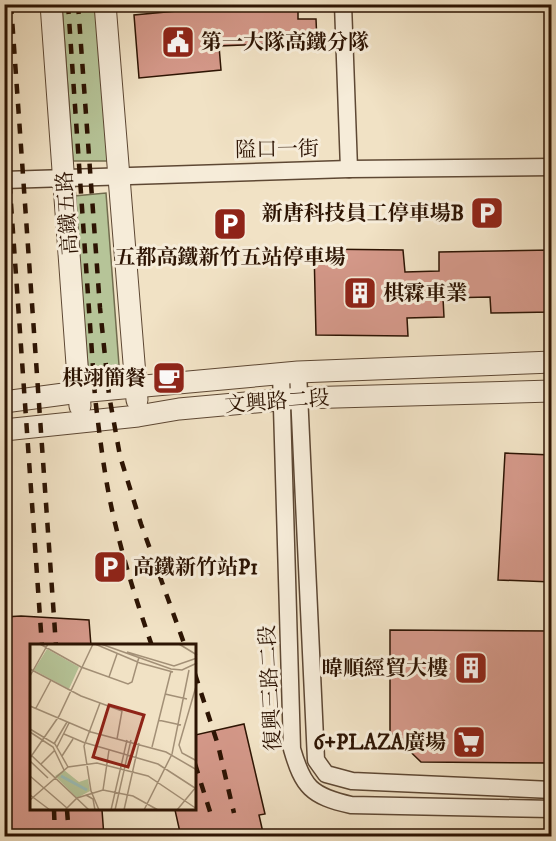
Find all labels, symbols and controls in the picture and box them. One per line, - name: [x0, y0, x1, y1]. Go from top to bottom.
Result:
- public building icon: 第一大隊高鐵分隊: [160, 24, 196, 60]
- place label: 第一大隊高鐵分隊: [201, 30, 369, 56]
- street label: 隘口一街: [235, 136, 319, 164]
- street label: 高鐵五路: [52, 170, 84, 256]
- parking icon: 新唐科技員工停車場B: [469, 195, 505, 231]
- place label: 新唐科技員工停車場B: [262, 201, 464, 227]
- parking icon: 五都高鐵新竹五站停車場: [212, 206, 248, 242]
- place label: 五都高鐵新竹五站停車場: [115, 245, 346, 271]
- building icon: 棋霖車業: [342, 275, 378, 311]
- place label: 棋霖車業: [383, 281, 467, 307]
- cafe icon: 棋翊簡餐: [151, 360, 187, 396]
- place label: 棋翊簡餐: [62, 366, 146, 392]
- street label: 文興路二段: [224, 385, 330, 419]
- parking icon: 高鐵新竹站P1: [92, 549, 128, 585]
- place label: 高鐵新竹站P1: [133, 555, 258, 581]
- street label: 復興三路二段: [255, 624, 287, 752]
- inset map: [30, 644, 196, 811]
- building icon: 暐順經貿大樓: [453, 650, 489, 686]
- place label: 暐順經貿大樓: [322, 656, 448, 682]
- supermarket icon: 6+PLAZA廣場: [451, 724, 487, 760]
- place label: 6+PLAZA廣場: [313, 730, 446, 756]

